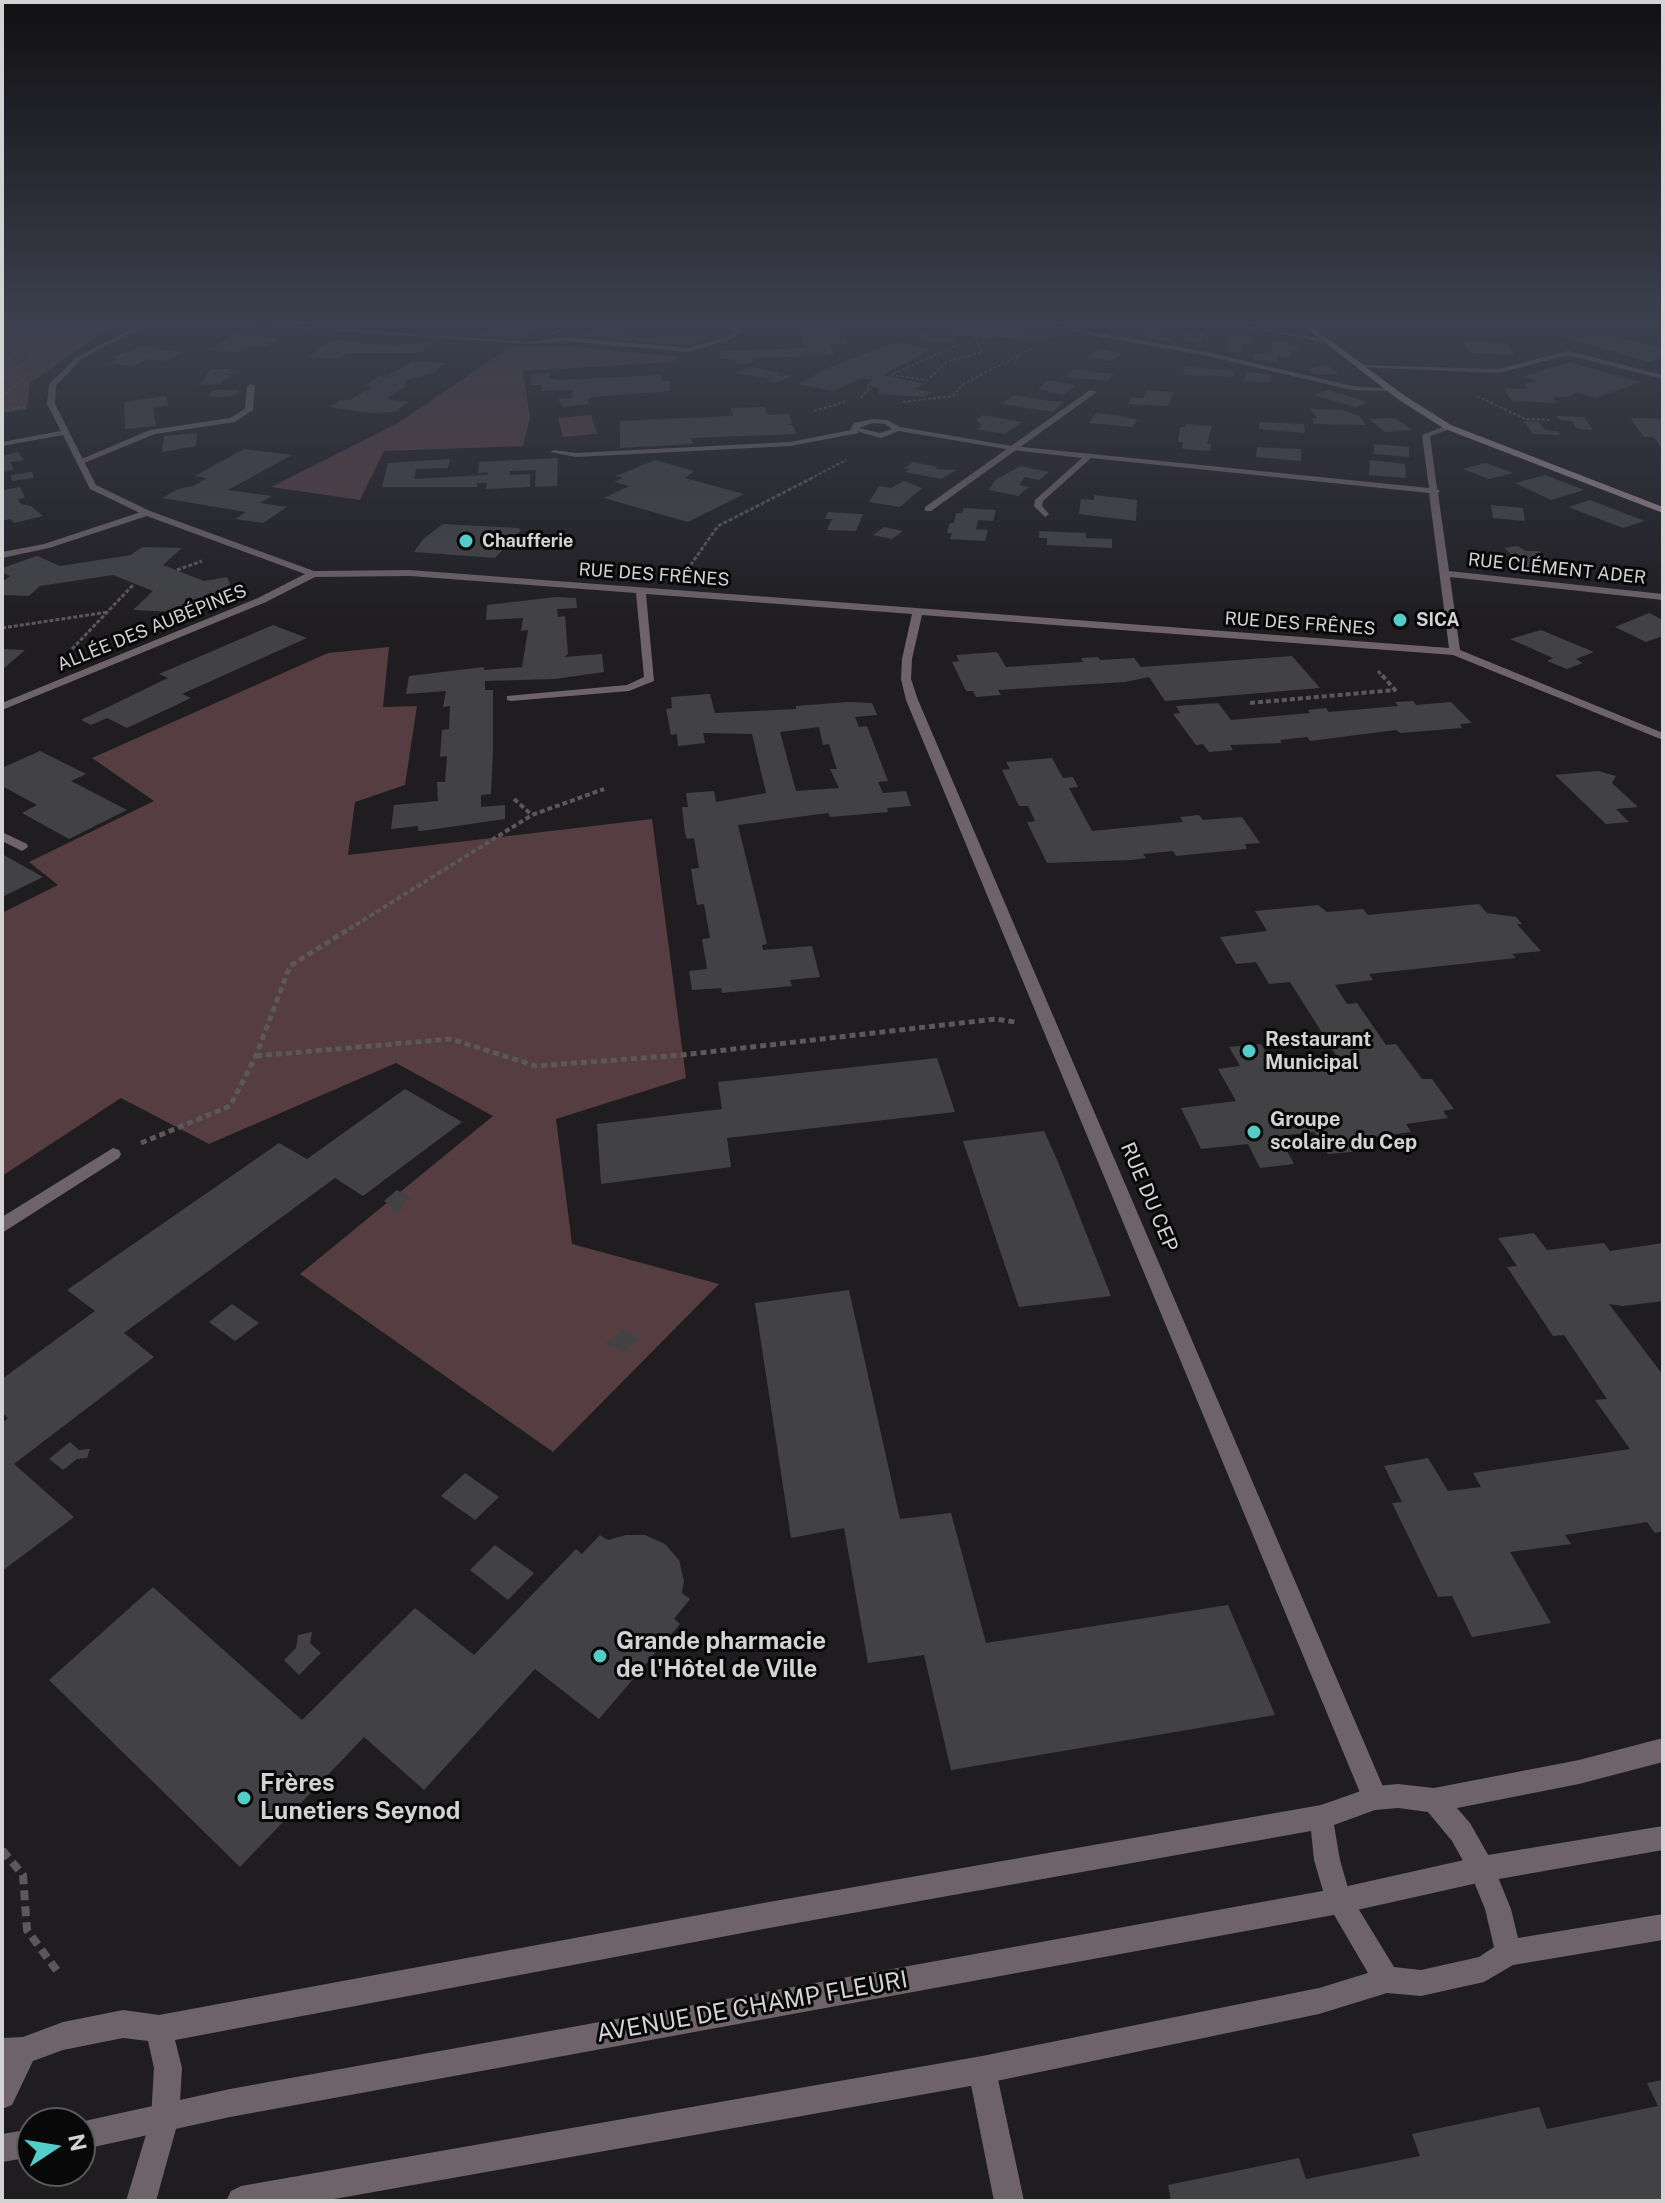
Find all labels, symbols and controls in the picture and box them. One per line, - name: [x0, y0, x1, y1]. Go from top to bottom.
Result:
- place label: Chaufferie: [482, 530, 573, 552]
- marker: Chaufferie: [457, 532, 475, 550]
- street label: RUE CLÉMENT ADER: [1467, 549, 1647, 589]
- street label: RUE DES FRÊNES: [578, 559, 730, 591]
- street label: ALLÉE DES AUBÉPINES: [54, 580, 250, 676]
- street label: RUE DES FRÊNES: [1224, 608, 1376, 640]
- place label: SICA: [1416, 609, 1460, 631]
- marker: SICA: [1391, 611, 1409, 629]
- place label: Restaurant Municipal: [1265, 1028, 1371, 1075]
- marker: Restaurant Municipal: [1240, 1042, 1258, 1060]
- place label: Groupe scolaire du Cep: [1270, 1108, 1417, 1155]
- marker: Groupe scolaire du Cep: [1245, 1123, 1263, 1141]
- street label: RUE DU CEP: [1115, 1139, 1183, 1255]
- place label: Grande pharmacie de l'Hôtel de Ville: [616, 1628, 826, 1684]
- marker: Grande pharmacie de l'Hôtel de Ville: [591, 1647, 609, 1665]
- place label: Frères Lunetiers Seynod: [260, 1770, 460, 1826]
- marker: Frères Lunetiers Seynod: [235, 1789, 253, 1807]
- street label: AVENUE DE CHAMP FLEURI: [594, 1965, 910, 2049]
- north arrow: [16, 2107, 96, 2187]
- text: N: [63, 2131, 92, 2154]

